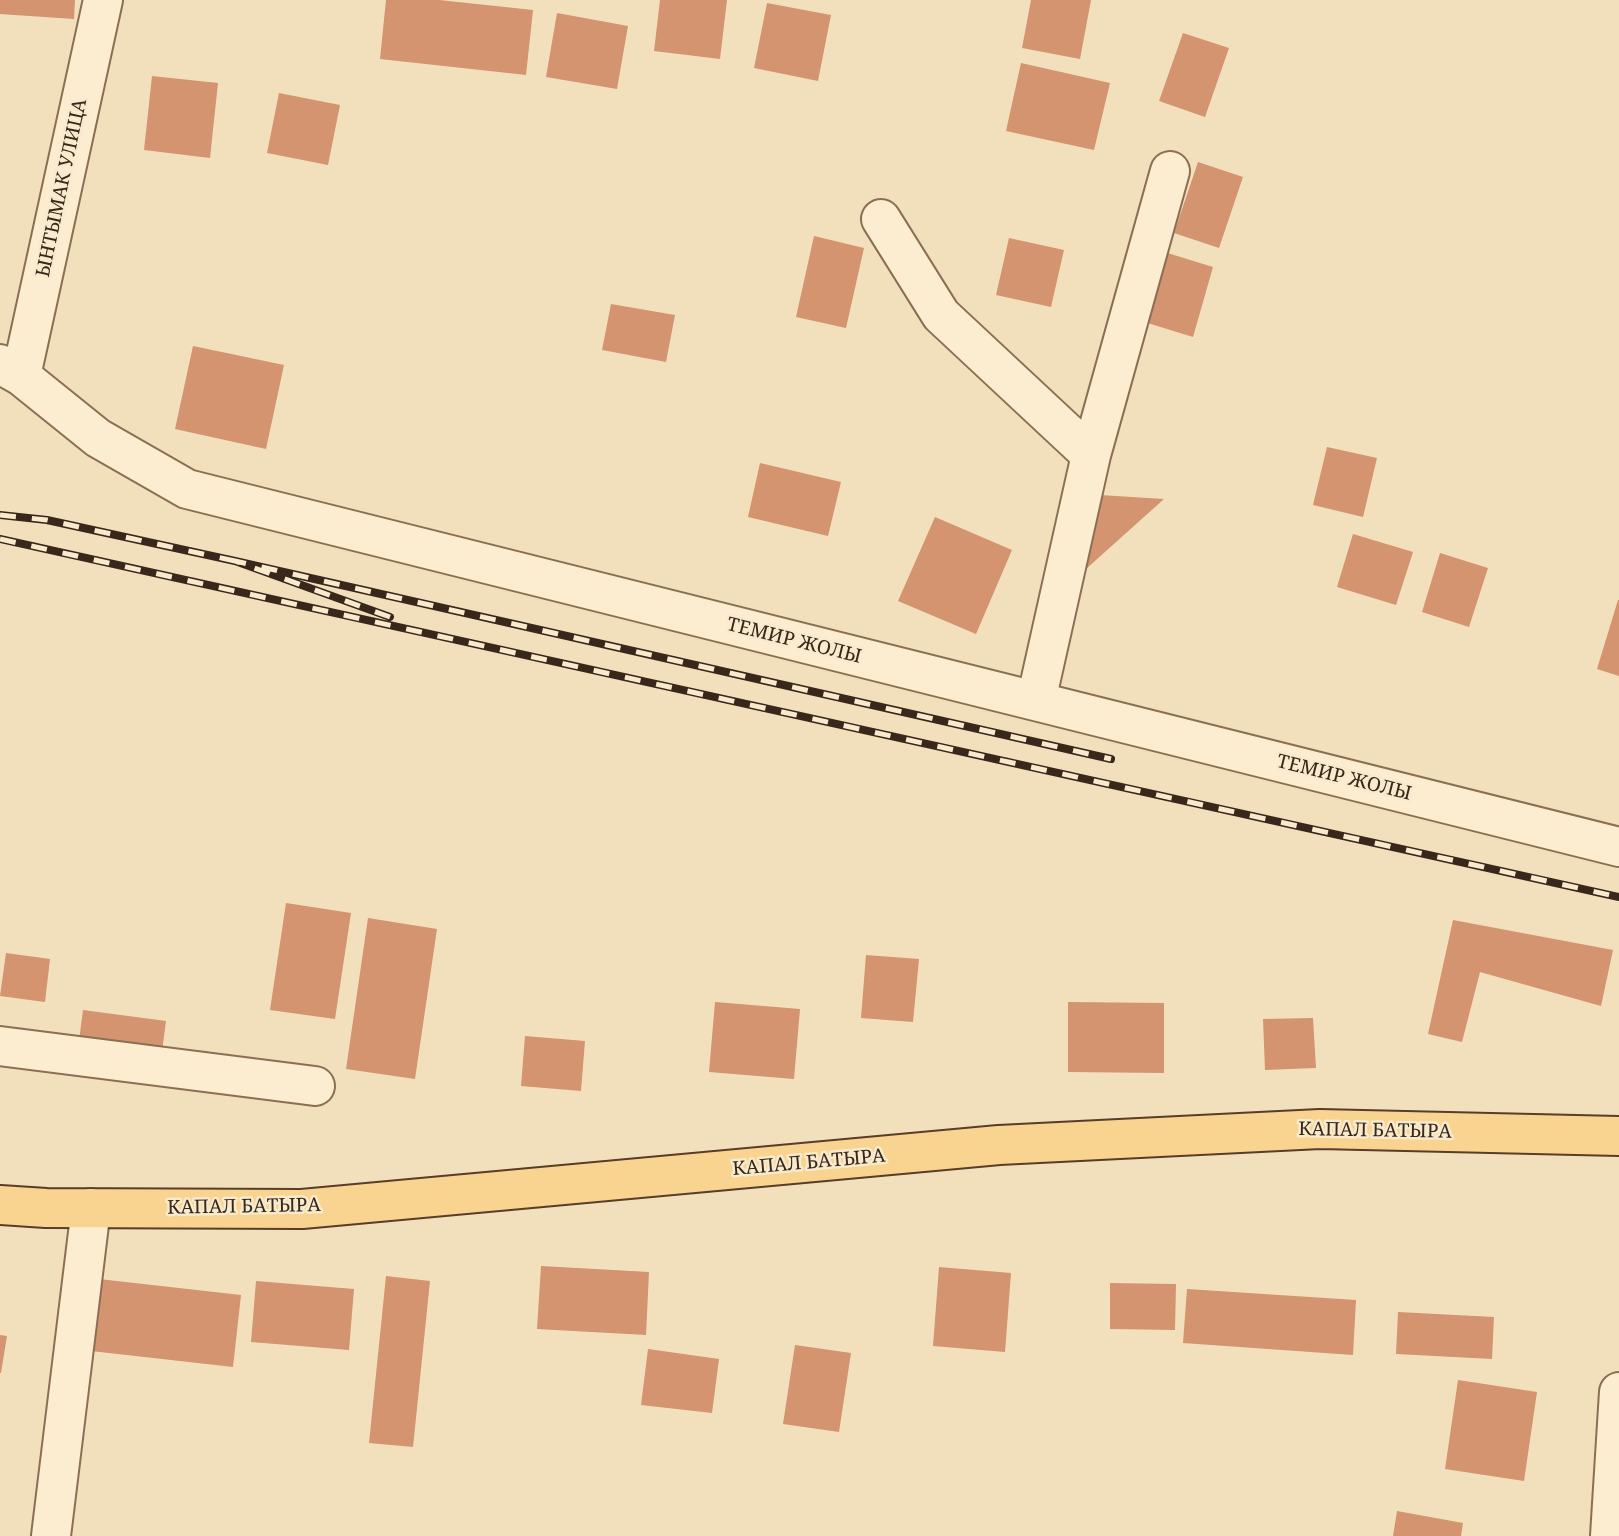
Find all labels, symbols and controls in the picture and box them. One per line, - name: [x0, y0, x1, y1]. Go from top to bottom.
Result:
- street label: ЫНТЫМАК УЛИЦА: [32, 97, 92, 279]
- street label: ТЕМИР ЖОЛЫ: [724, 613, 864, 669]
- street label: ТЕМИР ЖОЛЫ: [1274, 750, 1414, 806]
- street label: КАПАЛ БАТЫРА: [1298, 1118, 1452, 1144]
- street label: КАПАЛ БАТЫРА: [732, 1145, 886, 1181]
- street label: КАПАЛ БАТЫРА: [167, 1194, 321, 1220]

